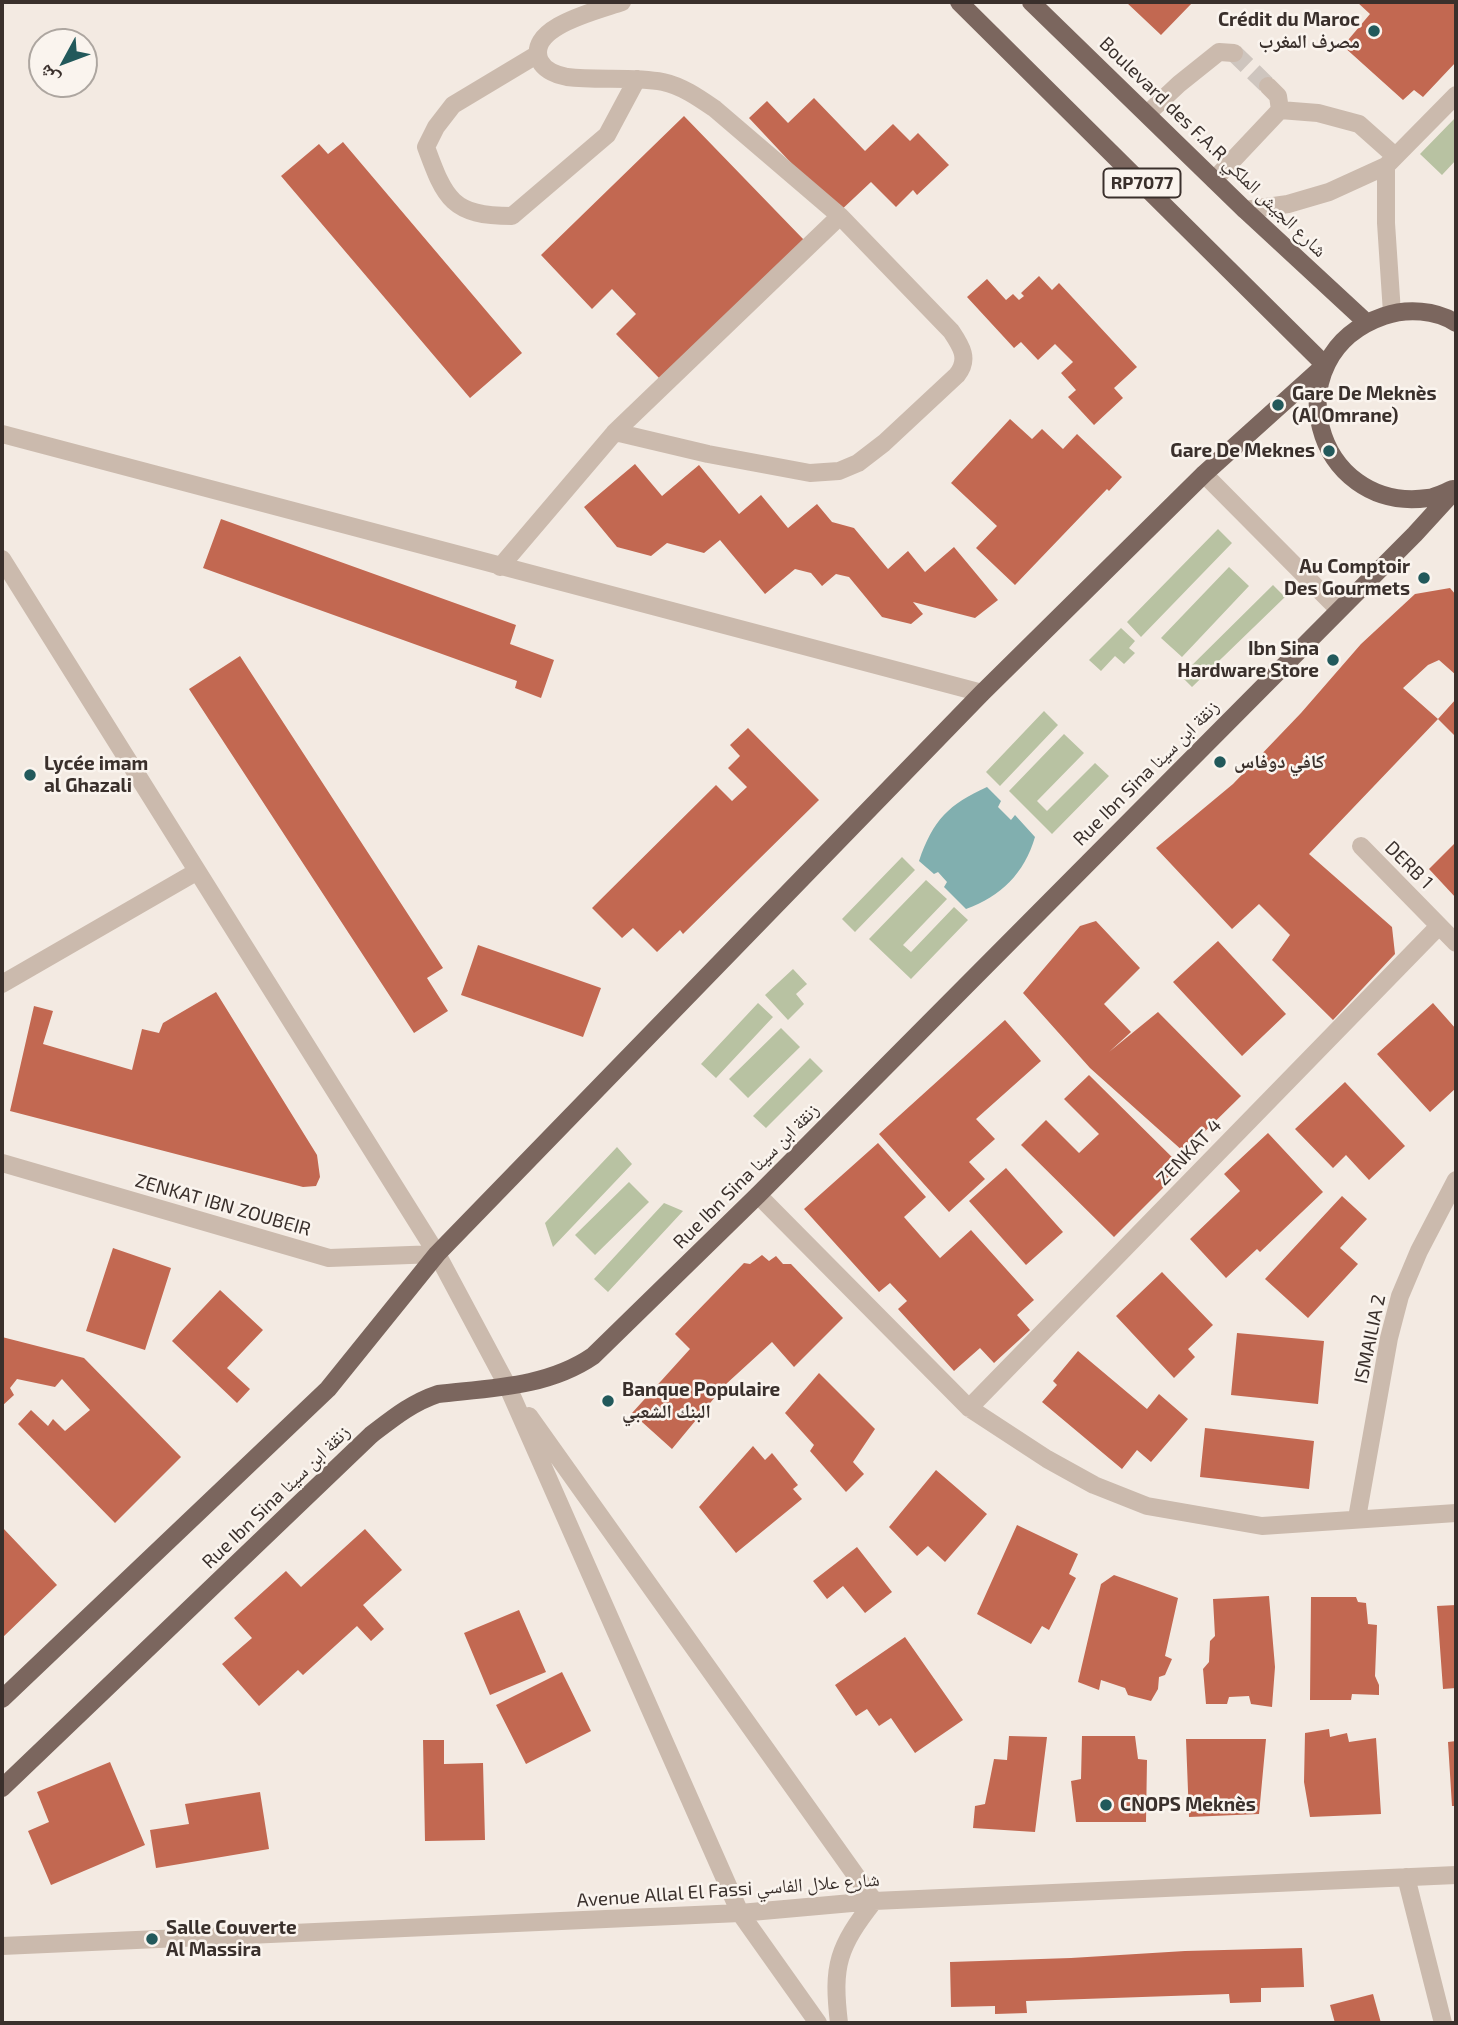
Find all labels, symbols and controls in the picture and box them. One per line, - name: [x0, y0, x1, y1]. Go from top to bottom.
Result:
- place label: Crédit du Maroc مصرف المغرب: [1218, 9, 1360, 53]
- marker: Crédit du Maroc مصرف المغرب: [1366, 23, 1382, 39]
- north arrow: [28, 28, 98, 98]
- street label: Boulevard des F.A.R شارع الجيش الملكي: [1095, 32, 1331, 262]
- text: ش: [33, 61, 64, 91]
- road number: RP7077: [1104, 168, 1180, 198]
- place label: Gare De Meknès (Al Omrane): [1292, 383, 1437, 427]
- marker: Gare De Meknès (Al Omrane): [1270, 397, 1286, 413]
- place label: Gare De Meknes: [1170, 440, 1315, 462]
- marker: Gare De Meknes: [1321, 443, 1337, 459]
- place label: Au Comptoir Des Gourmets: [1284, 556, 1410, 600]
- marker: Au Comptoir Des Gourmets: [1416, 570, 1432, 586]
- place label: Ibn Sina Hardware Store: [1177, 638, 1319, 682]
- marker: Ibn Sina Hardware Store: [1325, 652, 1341, 668]
- street label: Rue Ibn Sina زنقة ابن سينا: [1068, 695, 1224, 851]
- place label: كافي دوفاس: [1234, 751, 1325, 773]
- place label: Lycée imam al Ghazali: [44, 753, 148, 797]
- marker: كافي دوفاس: [1212, 754, 1228, 770]
- marker: Lycée imam al Ghazali: [22, 767, 38, 783]
- street label: DERB 1: [1380, 836, 1438, 894]
- street label: Rue Ibn Sina زنقة ابن سينا: [668, 1098, 824, 1254]
- street label: ZENKAT 4: [1152, 1114, 1226, 1190]
- street label: ZENKAT IBN ZOUBEIR: [133, 1169, 313, 1241]
- street label: ISMAILIA 2: [1349, 1292, 1391, 1386]
- place label: Banque Populaire البنك الشعبي: [622, 1379, 780, 1423]
- marker: Banque Populaire البنك الشعبي: [600, 1393, 616, 1409]
- street label: Rue Ibn Sina زنقة ابن سينا: [197, 1420, 355, 1574]
- place label: CNOPS Meknès: [1120, 1794, 1256, 1816]
- marker: CNOPS Meknès: [1098, 1797, 1114, 1813]
- street label: Avenue Allal El Fassi شارع علال الفاسي: [576, 1868, 880, 1912]
- place label: Salle Couverte Al Massira: [166, 1917, 297, 1961]
- marker: Salle Couverte Al Massira: [144, 1931, 160, 1947]

